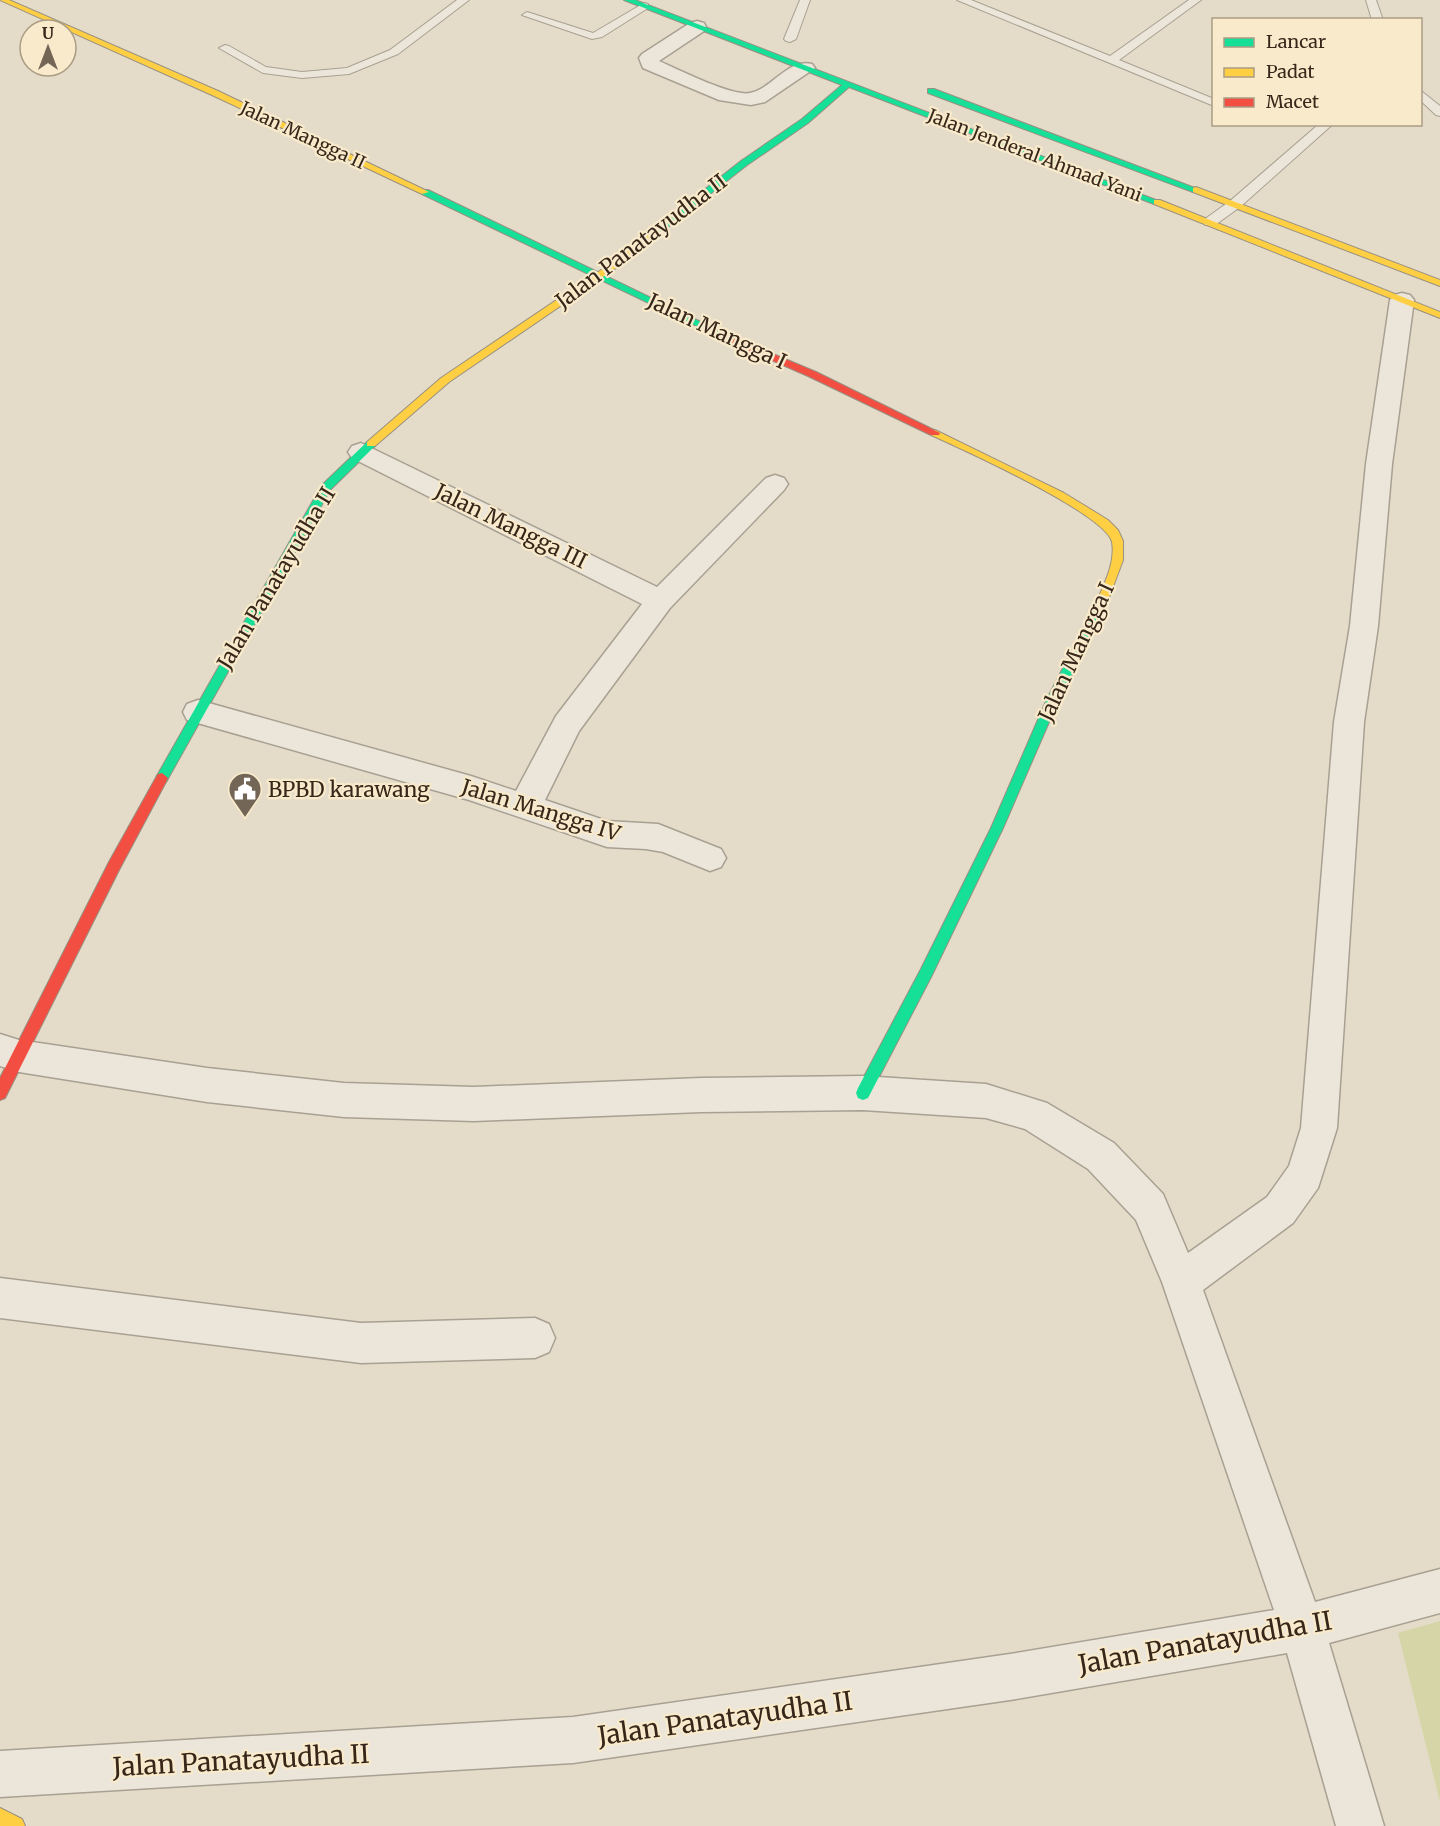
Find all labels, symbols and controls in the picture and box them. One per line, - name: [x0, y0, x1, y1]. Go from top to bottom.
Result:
- north arrow: [18, 18, 78, 78]
- legend: [1212, 18, 1422, 126]
- text: U: [42, 23, 54, 43]
- text: Lancar: [1266, 30, 1326, 53]
- text: Padat: [1266, 60, 1315, 83]
- text: Macet: [1266, 90, 1319, 113]
- street label: Jalan Mangga II: [236, 95, 369, 174]
- street label: Jalan Jenderal Ahmad Yani: [924, 103, 1146, 207]
- street label: Jalan Panatayudha II: [549, 168, 732, 315]
- street label: Jalan Mangga I: [642, 287, 791, 375]
- street label: Jalan Mangga III: [430, 477, 592, 575]
- street label: Jalan Panatayudha II: [210, 482, 341, 675]
- street label: Jalan Mangga I: [1032, 578, 1120, 727]
- public building icon: BPBD karawang: [227, 771, 263, 818]
- street label: Jalan Mangga IV: [457, 773, 625, 847]
- place label: BPBD karawang: [268, 776, 430, 803]
- street label: Jalan Panatayudha II: [1074, 1603, 1335, 1681]
- street label: Jalan Panatayudha II: [594, 1684, 855, 1752]
- street label: Jalan Panatayudha II: [111, 1737, 370, 1783]

